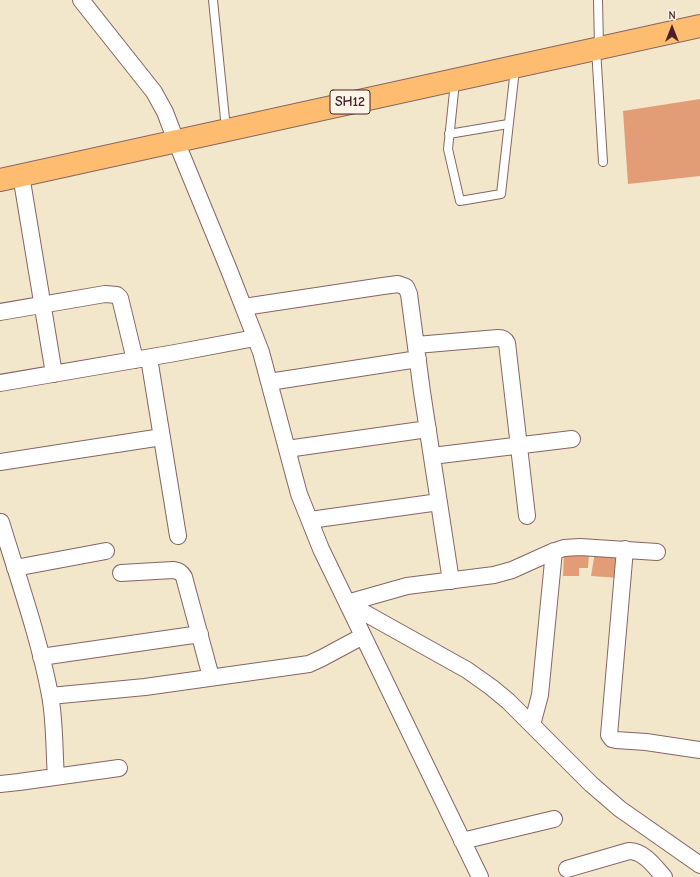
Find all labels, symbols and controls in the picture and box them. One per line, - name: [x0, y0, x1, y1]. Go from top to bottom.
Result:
- north arrow: [652, 8, 692, 48]
- text: N: [668, 9, 676, 22]
- road number: SH12: [330, 90, 370, 114]

